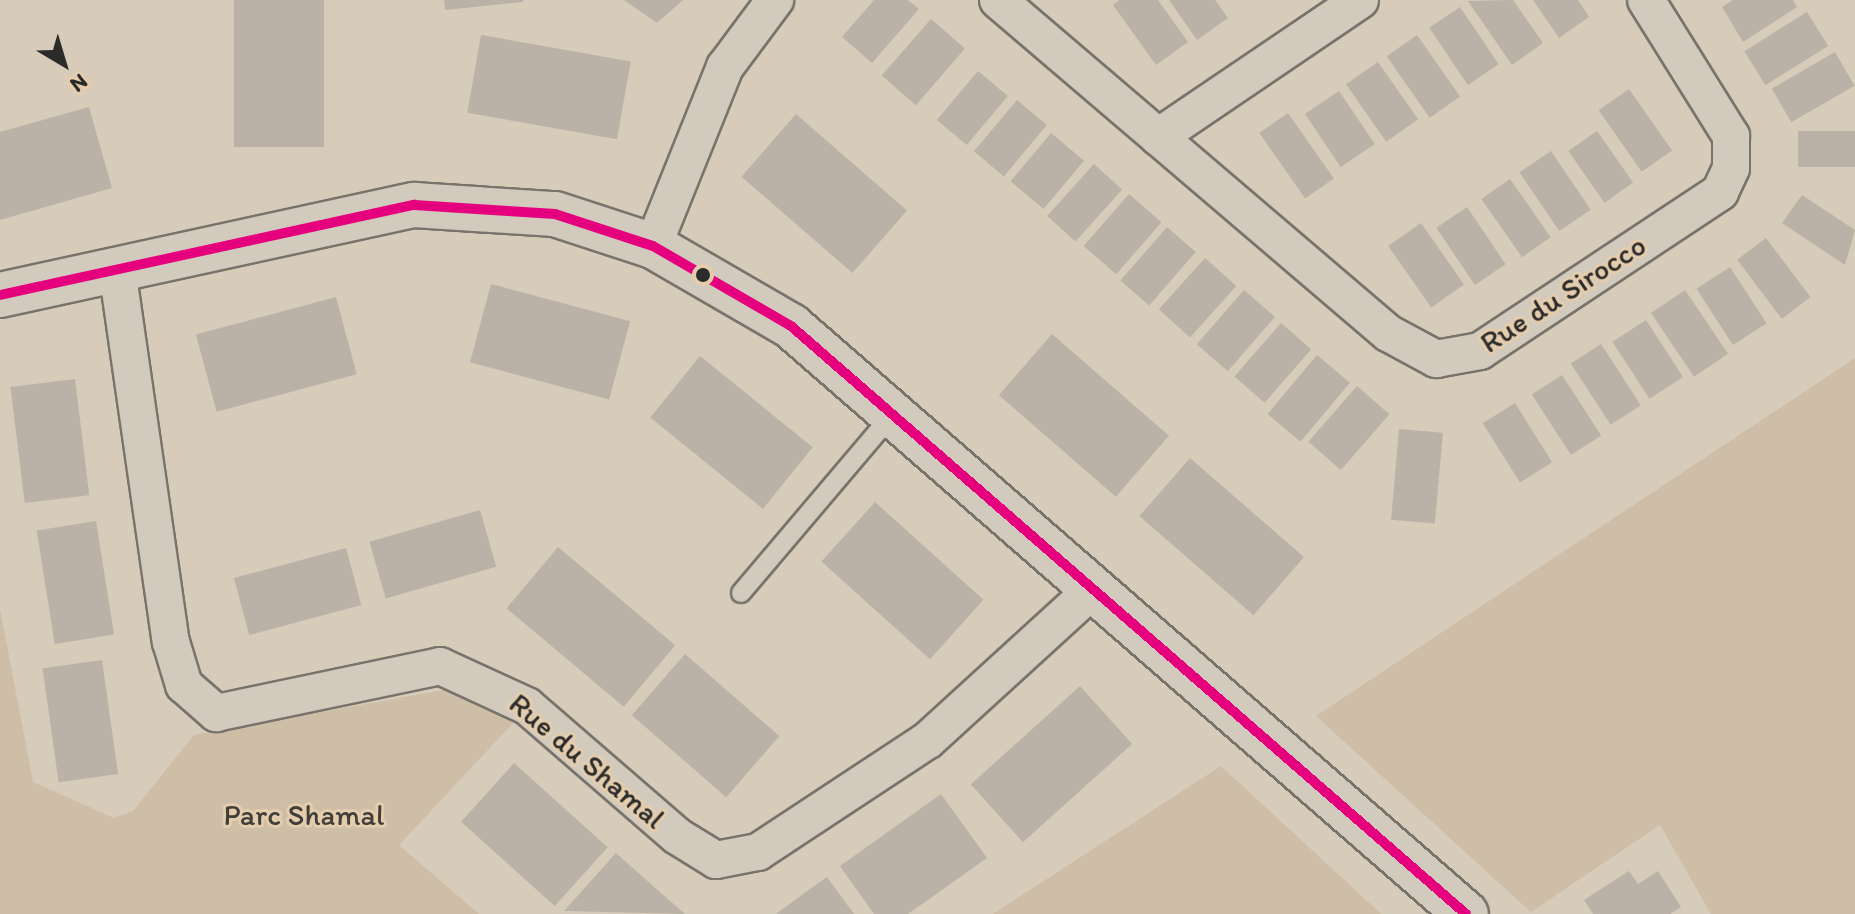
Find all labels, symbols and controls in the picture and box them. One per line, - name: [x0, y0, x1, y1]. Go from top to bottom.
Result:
- north arrow: [24, 24, 104, 104]
- text: N: [65, 68, 93, 99]
- street label: Rue du Sirocco: [1473, 227, 1653, 361]
- unlabelled marker: [695, 267, 711, 283]
- street label: Rue du Shamal: [502, 686, 672, 836]
- park label: Parc Shamal: [224, 797, 384, 833]

